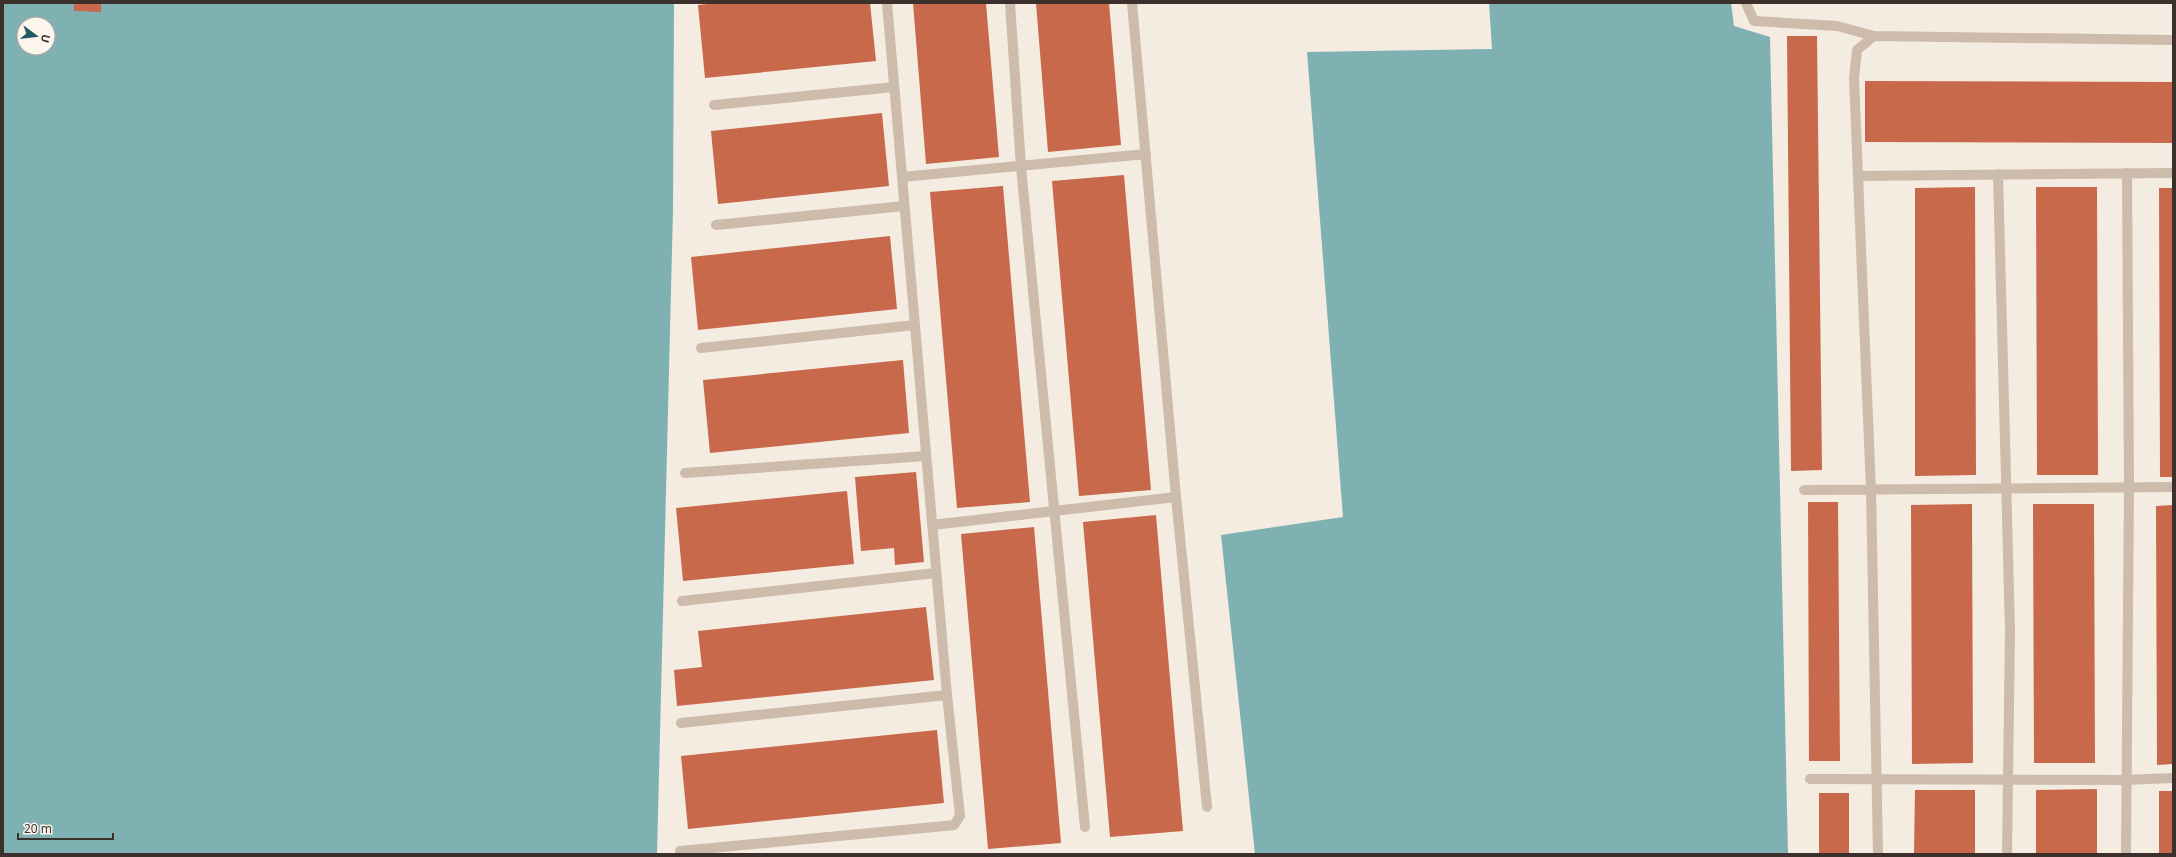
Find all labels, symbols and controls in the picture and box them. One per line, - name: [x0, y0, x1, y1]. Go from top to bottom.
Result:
- north arrow: [16, 16, 56, 56]
- text: U: [38, 33, 54, 45]
- scale bar: [18, 815, 113, 841]
- text: 20 m: [24, 820, 52, 837]

